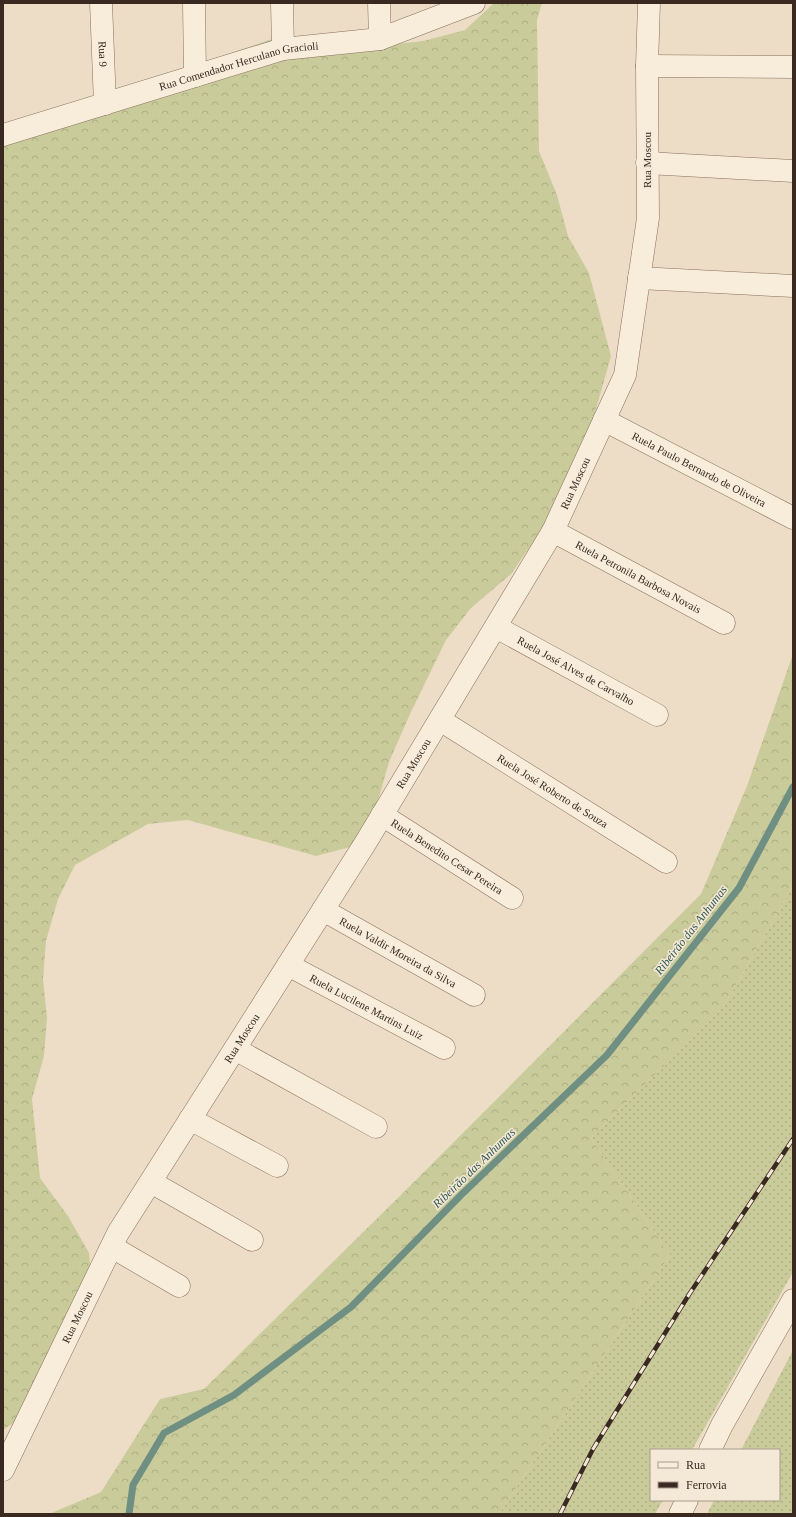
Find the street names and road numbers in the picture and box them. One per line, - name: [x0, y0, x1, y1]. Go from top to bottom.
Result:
- street label: Rua Comendador Herculano Gracioli: [158, 39, 319, 93]
- street label: Rua 9: [97, 41, 110, 68]
- street label: Rua Moscou: [641, 132, 653, 188]
- street label: Ruela Paulo Bernardo de Oliveira: [630, 430, 768, 509]
- street label: Rua Moscou: [558, 455, 592, 511]
- street label: Ruela Petronila Barbosa Novais: [574, 538, 703, 616]
- street label: Ruela José Alves de Carvalho: [515, 634, 637, 708]
- street label: Rua Moscou: [394, 736, 433, 791]
- street label: Ruela José Roberto de Souza: [495, 752, 610, 830]
- street label: Ruela Benedito Cesar Pereira: [389, 816, 505, 897]
- street label: Ruela Valdir Moreira da Silva: [338, 915, 458, 990]
- street label: Ruela Lucilene Martins Luiz: [308, 972, 426, 1042]
- street label: Rua Moscou: [221, 1011, 262, 1065]
- street label: Rua Moscou: [60, 1289, 95, 1345]

